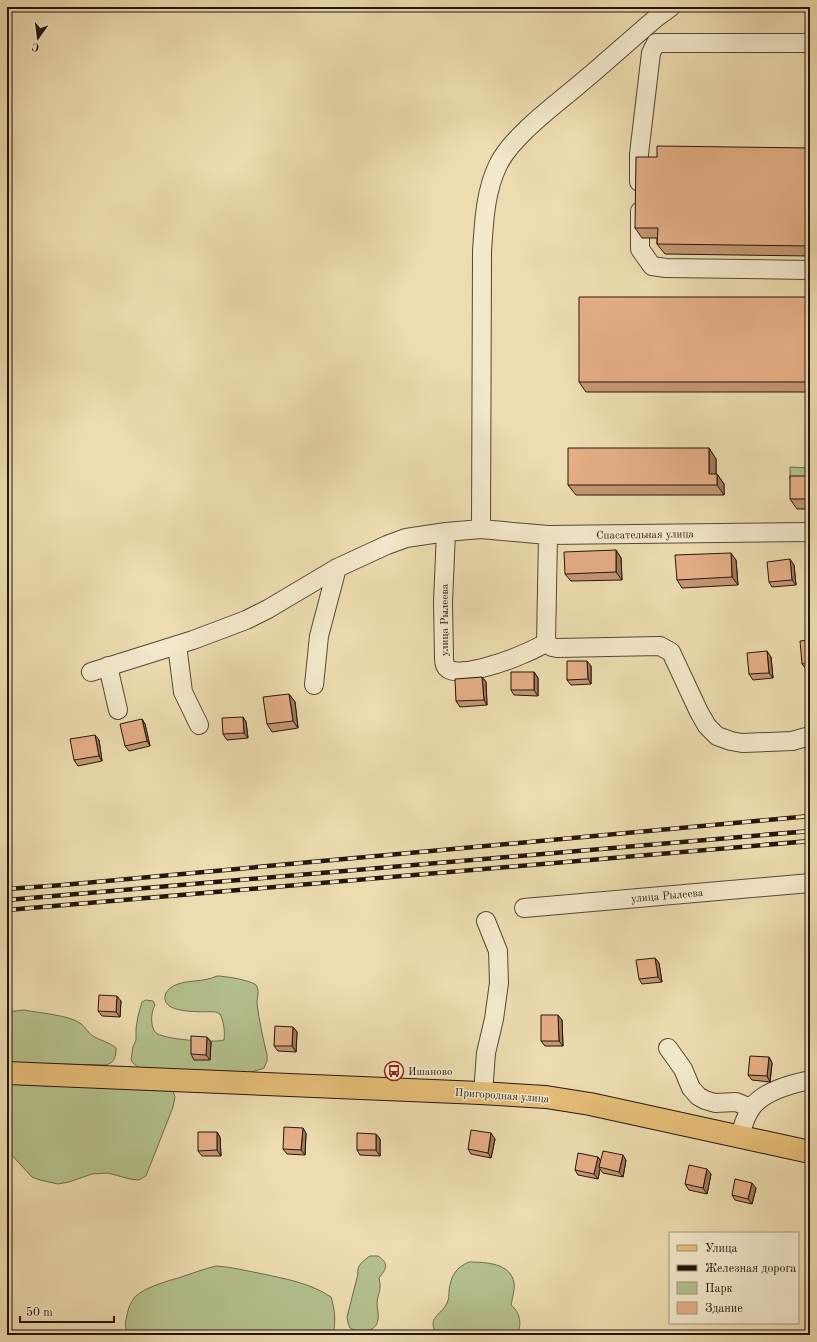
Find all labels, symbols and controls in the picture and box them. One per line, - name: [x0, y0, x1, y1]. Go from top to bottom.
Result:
- north arrow: [18, 18, 58, 58]
- text: С: [31, 40, 41, 52]
- street label: Спасательная улица: [596, 529, 695, 542]
- street label: улица Рылеева: [440, 583, 451, 656]
- street label: улица Рылеева: [631, 888, 704, 905]
- bus stop icon: Ишаново: [383, 1060, 405, 1082]
- place label: Ишаново: [408, 1067, 453, 1078]
- street label: Пригородная улица: [454, 1088, 550, 1105]
- legend: [669, 1232, 799, 1324]
- text: Улица: [705, 1243, 738, 1255]
- text: Железная дорога: [705, 1263, 796, 1275]
- text: Парк: [705, 1283, 733, 1295]
- scale bar: [20, 1298, 114, 1324]
- text: Здание: [705, 1303, 743, 1315]
- text: 50 m: [26, 1306, 53, 1319]

